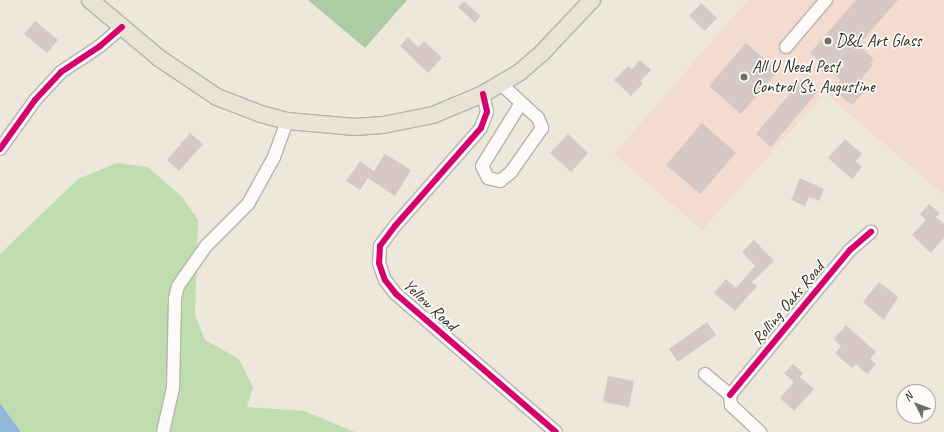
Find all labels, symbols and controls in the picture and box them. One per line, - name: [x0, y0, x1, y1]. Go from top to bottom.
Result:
- place label: D&L Art Glass: [836, 31, 921, 51]
- marker: D&L Art Glass: [823, 36, 833, 46]
- place label: All U Need Pest Control St. Augustine: [752, 57, 875, 97]
- marker: All U Need Pest Control St. Augustine: [739, 72, 749, 82]
- street label: Rolling Oaks Road: [747, 257, 829, 349]
- street label: Yellow Road: [399, 275, 461, 335]
- north arrow: [896, 384, 936, 424]
- text: N: [900, 389, 915, 404]

